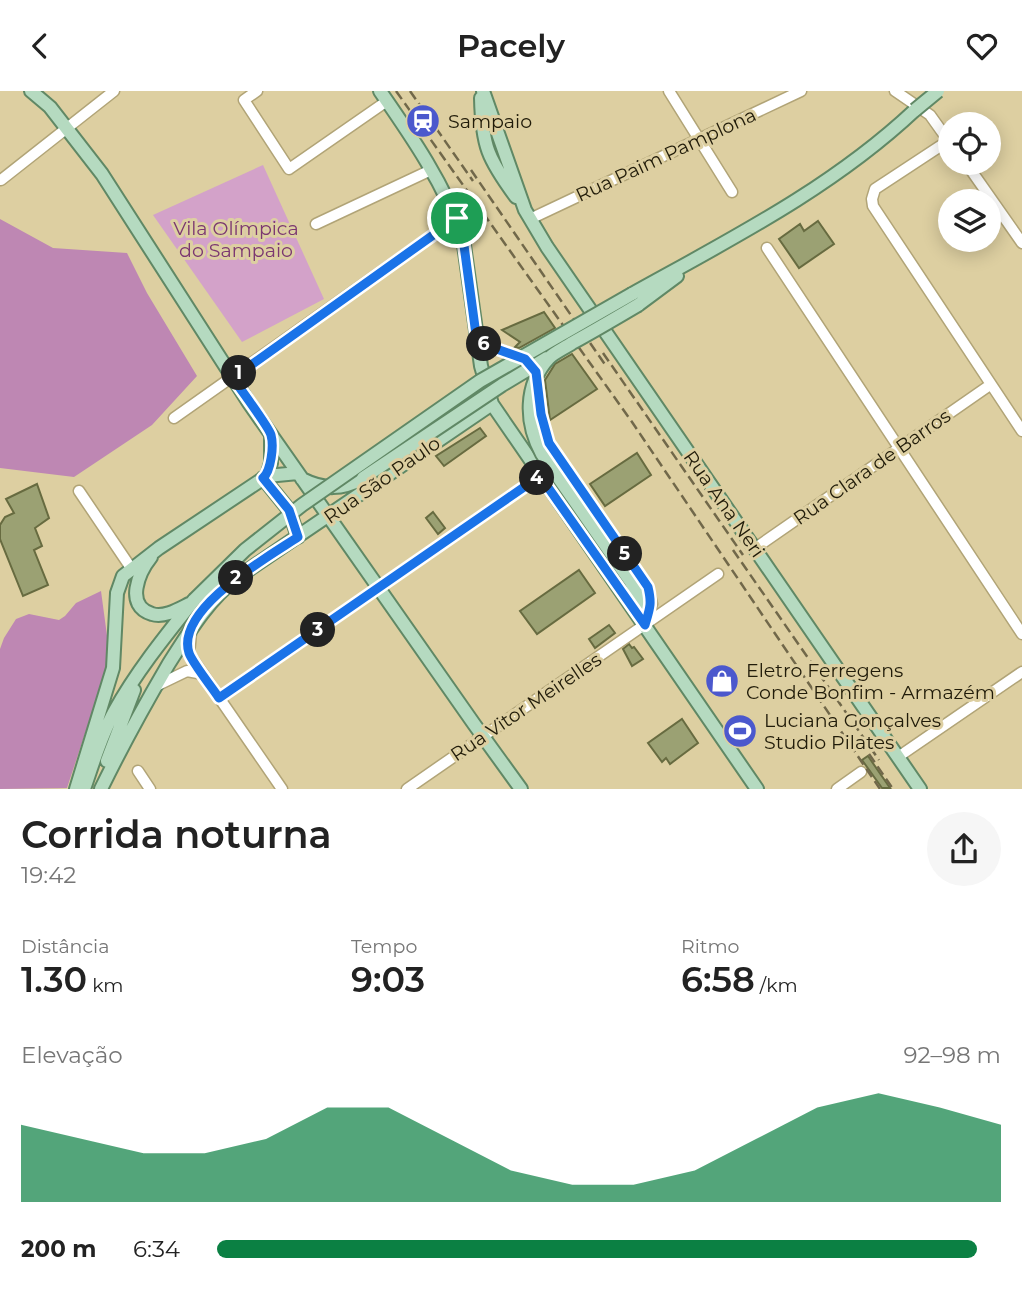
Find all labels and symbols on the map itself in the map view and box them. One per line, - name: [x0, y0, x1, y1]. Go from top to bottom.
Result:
- station icon: Sampaio: [404, 102, 442, 140]
- street label: Rua Paim Pamplona: [572, 103, 760, 207]
- place label: Sampaio: [448, 110, 532, 133]
- pin: [427, 188, 487, 248]
- park label: Vila Olímpica do Sampaio: [173, 217, 299, 262]
- pin: 6: [466, 327, 502, 361]
- pin: 1: [222, 355, 256, 391]
- street label: Rua Clara de Barros: [789, 404, 955, 530]
- street label: Rua São Paulo: [319, 431, 445, 529]
- street label: Rua Ana Neri: [679, 446, 769, 562]
- pin: 4: [520, 461, 554, 495]
- pin: 5: [608, 537, 642, 571]
- pin: 2: [218, 561, 254, 595]
- pin: 3: [300, 613, 336, 647]
- street label: Rua Vitor Meirelles: [446, 648, 606, 766]
- place label: Eletro Ferregens Conde Bonfim - Armazém: [746, 659, 995, 704]
- shop icon: Eletro Ferregens Conde Bonfim - Armazém: [703, 662, 741, 700]
- place label: Luciana Gonçalves Studio Pilates: [764, 709, 941, 754]
- sports icon: Luciana Gonçalves Studio Pilates: [721, 712, 759, 750]

